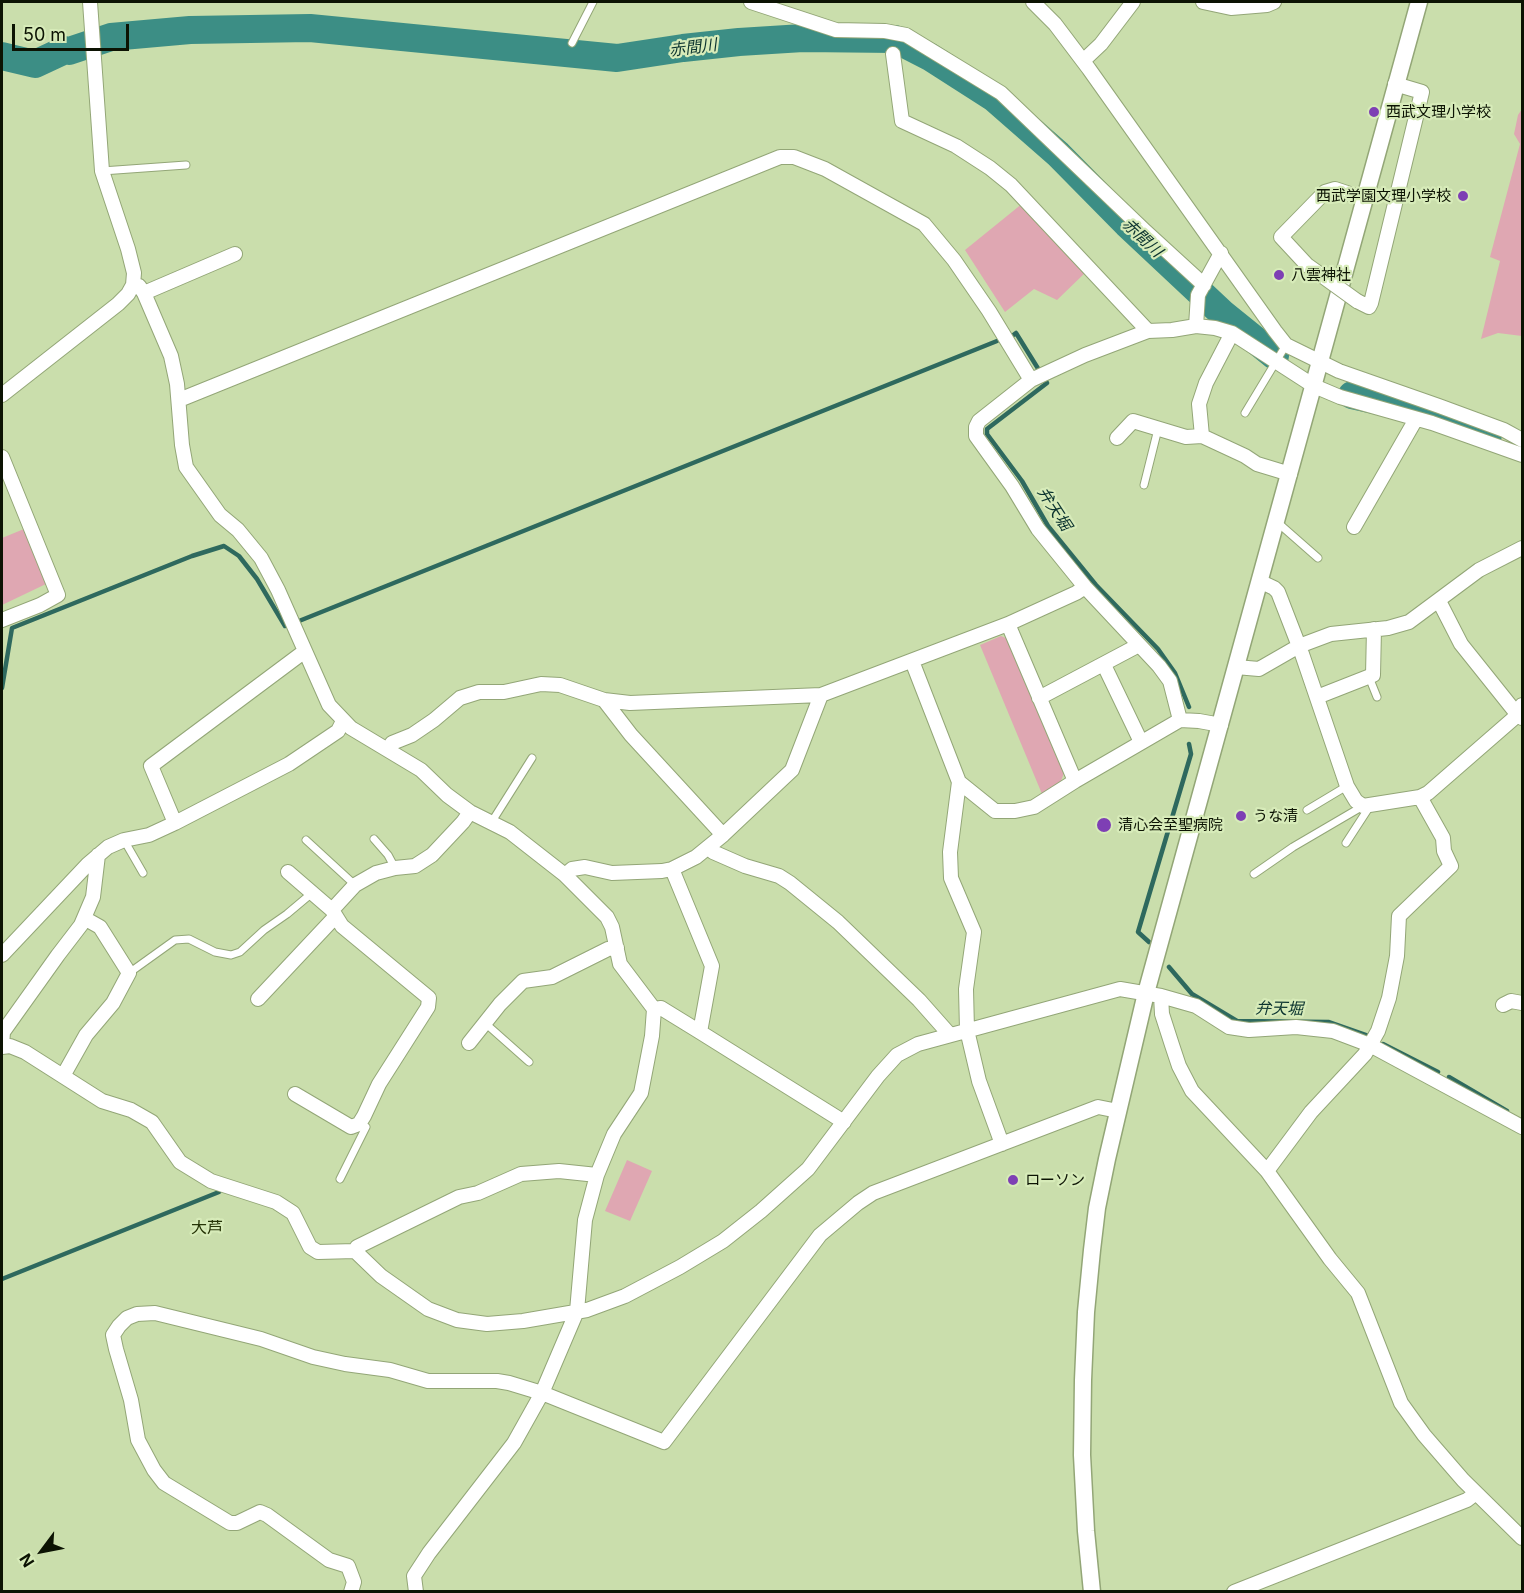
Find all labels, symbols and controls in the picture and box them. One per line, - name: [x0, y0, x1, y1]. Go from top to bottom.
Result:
- scale bar: [15, 12, 132, 50]
- text: 50 m: [23, 24, 66, 45]
- water label: 赤間川: [668, 36, 718, 60]
- place label: 西武文理小学校: [1386, 103, 1491, 121]
- marker: 西武文理小学校: [1367, 105, 1381, 119]
- place label: 西武学園文理小学校: [1316, 187, 1451, 205]
- marker: 西武学園文理小学校: [1456, 189, 1470, 203]
- water label: 赤間川: [1118, 215, 1166, 261]
- place label: 八雲神社: [1291, 266, 1351, 284]
- marker: 八雲神社: [1272, 268, 1286, 282]
- water label: 弁天堀: [1033, 484, 1075, 534]
- place label: うな清: [1253, 807, 1298, 825]
- marker: うな清: [1234, 809, 1248, 823]
- marker: 清心会至聖病院: [1095, 816, 1113, 834]
- place label: 清心会至聖病院: [1118, 816, 1223, 834]
- water label: 弁天堀: [1255, 999, 1303, 1019]
- place label: ローソン: [1025, 1171, 1085, 1189]
- marker: ローソン: [1006, 1173, 1020, 1187]
- district label: 大芦: [191, 1218, 223, 1238]
- north arrow: [12, 1521, 72, 1581]
- text: N: [15, 1550, 38, 1571]

